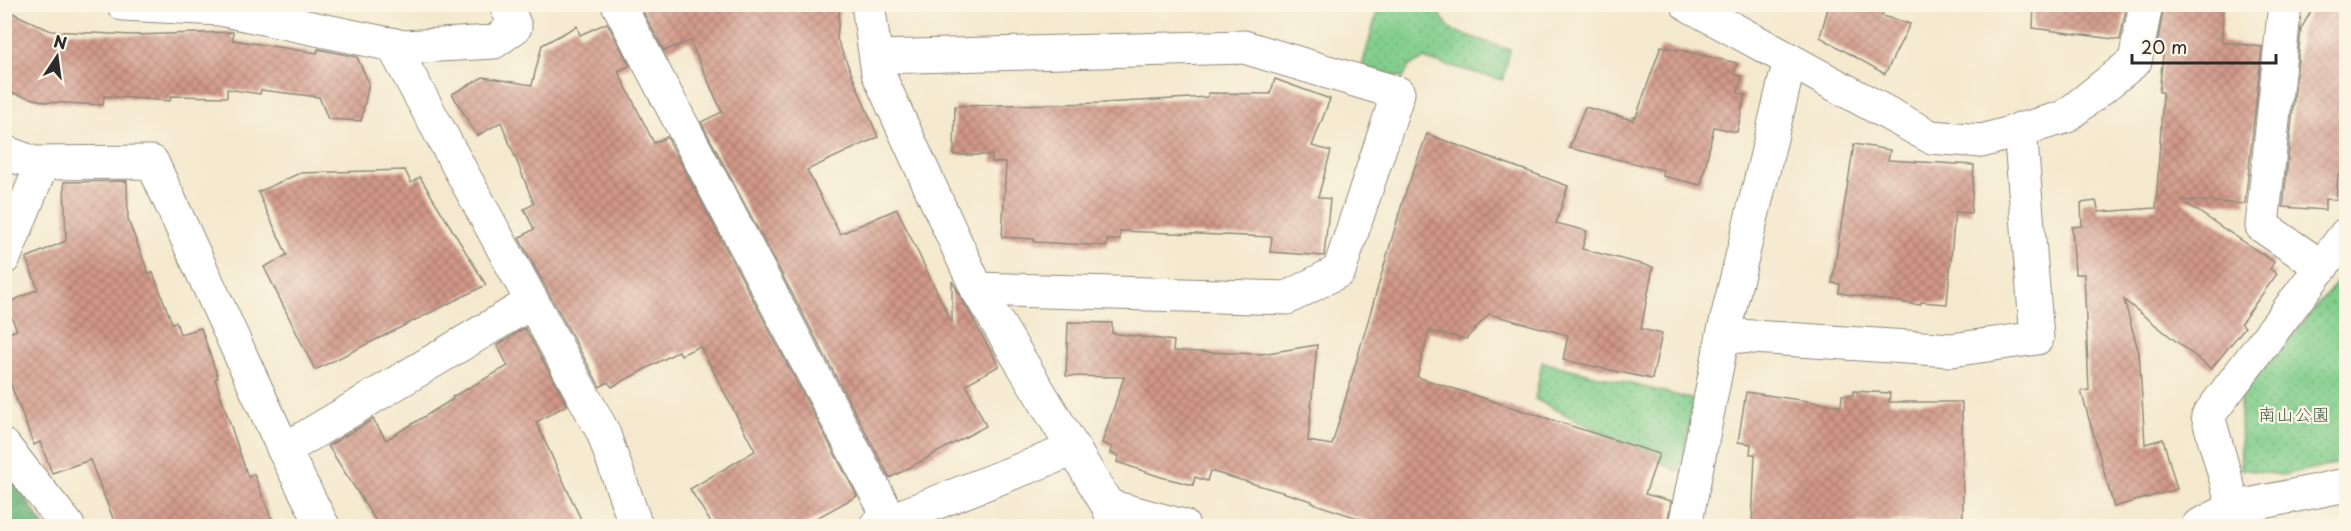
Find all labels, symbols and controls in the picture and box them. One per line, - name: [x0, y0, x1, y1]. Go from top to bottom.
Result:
- north arrow: [27, 27, 87, 87]
- scale bar: [2132, 27, 2276, 65]
- text: N: [52, 28, 69, 55]
- text: 20 m: [2141, 33, 2187, 60]
- park label: 南山公園: [2258, 400, 2330, 427]

